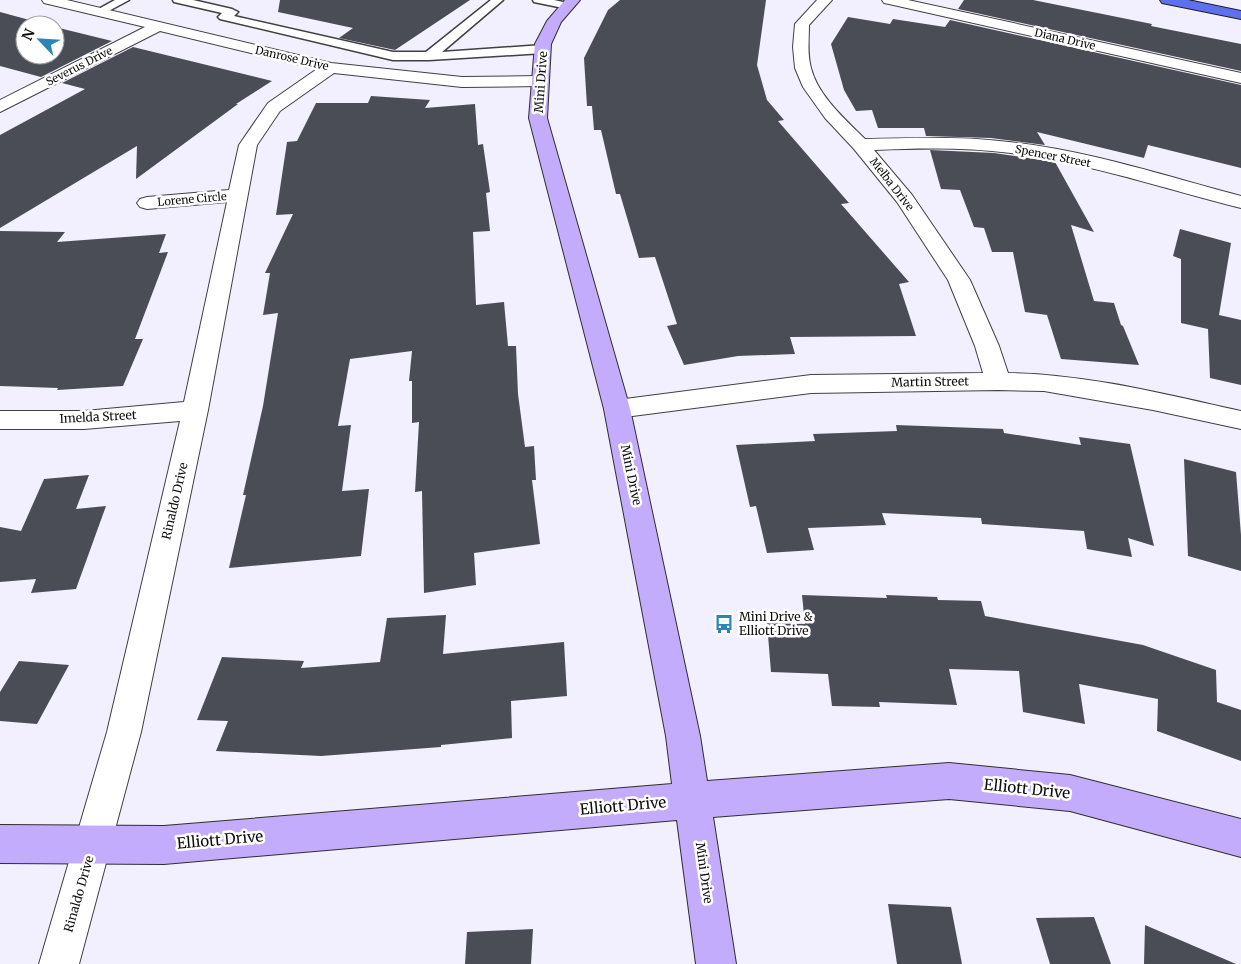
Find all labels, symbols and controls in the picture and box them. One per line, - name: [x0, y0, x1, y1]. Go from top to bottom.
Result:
- north arrow: [15, 15, 65, 65]
- street label: Diana Drive: [1033, 25, 1097, 53]
- text: N: [18, 26, 39, 43]
- street label: Severus Drive: [43, 43, 115, 89]
- street label: Danrose Drive: [254, 43, 330, 73]
- street label: Mini Drive: [531, 51, 550, 113]
- street label: Spencer Street: [1014, 142, 1093, 170]
- street label: Melba Drive: [867, 155, 917, 214]
- street label: Lorene Circle: [157, 189, 227, 209]
- street label: Martin Street: [891, 373, 969, 390]
- street label: Imelda Street: [59, 407, 137, 426]
- street label: Mini Drive: [618, 443, 645, 507]
- street label: Rinaldo Drive: [158, 461, 191, 541]
- place label: Mini Drive & Elliott Drive: [739, 609, 813, 638]
- bus stop icon: Mini Drive & Elliott Drive: [713, 613, 735, 635]
- street label: Elliott Drive: [983, 775, 1071, 803]
- street label: Elliott Drive: [579, 792, 667, 819]
- street label: Elliott Drive: [176, 826, 264, 853]
- street label: Mini Drive: [693, 841, 716, 904]
- street label: Rinaldo Drive: [60, 854, 97, 934]

